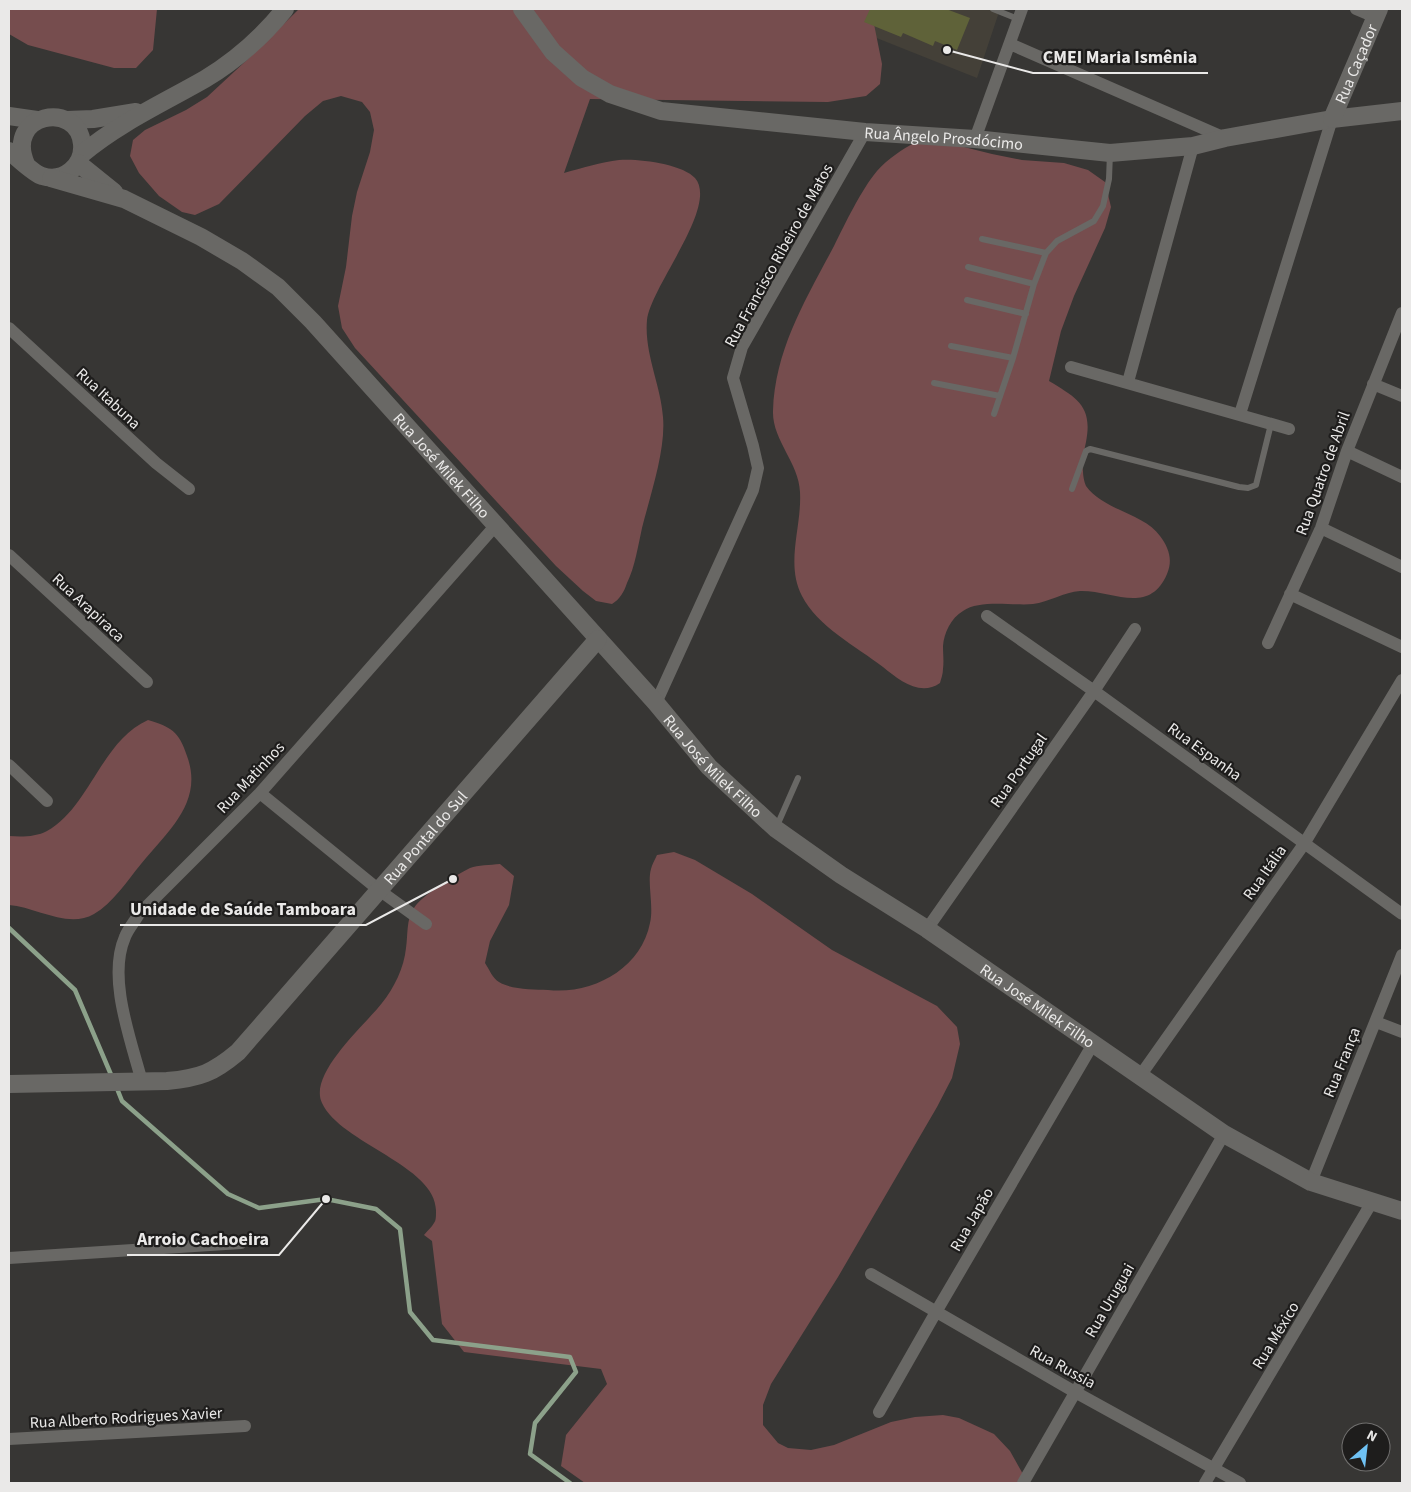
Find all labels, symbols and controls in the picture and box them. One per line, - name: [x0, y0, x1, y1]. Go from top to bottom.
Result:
- street label: Rua Caçador: [1330, 21, 1383, 107]
- callout: CMEI Maria Ismênia: [1033, 40, 1208, 73]
- text: CMEI Maria Ismênia: [1043, 45, 1197, 70]
- street label: Rua Ângelo Prosdócimo: [864, 122, 1024, 156]
- street label: Rua Francisco Ribeiro de Matos: [719, 160, 839, 351]
- street label: Rua Itabuna: [71, 363, 145, 434]
- street label: Rua José Milek Filho: [388, 408, 495, 524]
- street label: Rua Quatro de Abril: [1290, 408, 1356, 538]
- street label: Rua Arapiraca: [47, 568, 130, 647]
- street label: Rua José Milek Filho: [658, 710, 767, 823]
- street label: Rua Espanha: [1163, 718, 1246, 786]
- street label: Rua Portugal: [985, 729, 1053, 812]
- street label: Rua Matinhos: [212, 737, 290, 818]
- street label: Rua Pontal do Sul: [379, 786, 473, 890]
- street label: Rua Itália: [1238, 841, 1292, 904]
- callout: Unidade de Saúde Tamboara: [120, 892, 366, 925]
- text: Unidade de Saúde Tamboara: [130, 897, 356, 922]
- street label: Rua José Milek Filho: [975, 959, 1099, 1054]
- street label: Rua França: [1318, 1024, 1366, 1101]
- street label: Rua Japão: [945, 1184, 999, 1255]
- callout: Arroio Cachoeira: [127, 1222, 279, 1255]
- text: Arroio Cachoeira: [136, 1227, 269, 1252]
- street label: Rua Uruguai: [1080, 1259, 1140, 1342]
- street label: Rua México: [1247, 1298, 1305, 1373]
- street label: Rua Russia: [1026, 1340, 1099, 1394]
- street label: Rua Alberto Rodrigues Xavier: [29, 1402, 223, 1434]
- north arrow: [1341, 1422, 1391, 1472]
- text: N: [1363, 1425, 1380, 1447]

